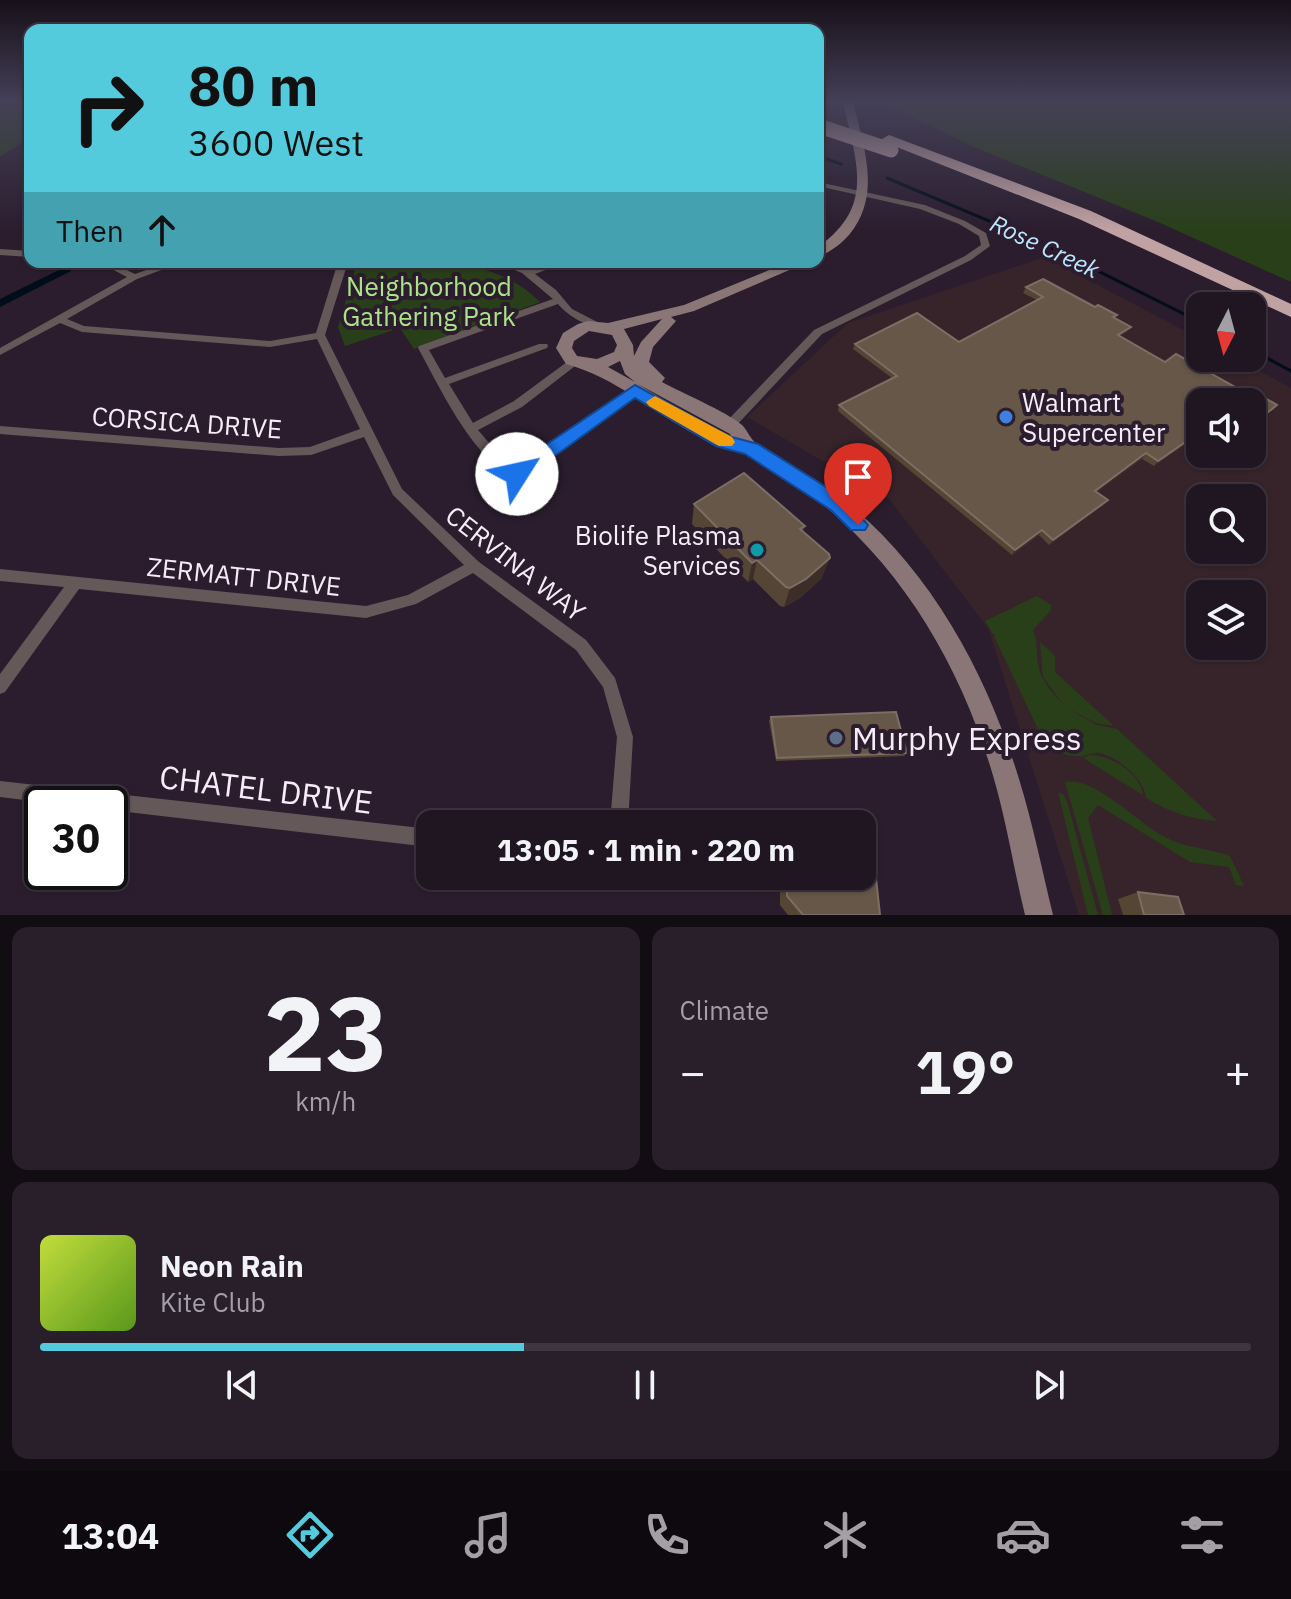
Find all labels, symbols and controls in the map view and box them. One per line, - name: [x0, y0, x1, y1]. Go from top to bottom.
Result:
- text: 80 m: [188, 49, 318, 121]
- icon: right: [56, 56, 160, 160]
- text: 3600 West: [188, 119, 364, 166]
- water label: Rose Creek: [985, 207, 1105, 285]
- icon: ahead: [140, 208, 184, 252]
- text: Then: [56, 211, 124, 250]
- park label: Neighborhood Gathering Park: [342, 269, 516, 333]
- north arrow: [1186, 292, 1266, 372]
- map controls: [1186, 292, 1266, 660]
- place label: Walmart Supercenter: [1022, 385, 1166, 449]
- button: sound: [1186, 388, 1266, 468]
- street label: CORSICA DRIVE: [91, 398, 283, 446]
- marker: Walmart Supercenter: [997, 408, 1015, 426]
- position arrow: [475, 432, 559, 516]
- pin: [824, 443, 892, 525]
- icon: arrive: [836, 455, 880, 499]
- button: search: [1186, 484, 1266, 564]
- street label: CERVINA WAY: [439, 498, 593, 629]
- place label: Biolife Plasma Services: [575, 518, 741, 582]
- marker: Biolife Plasma Services: [748, 541, 766, 559]
- street label: ZERMATT DRIVE: [145, 549, 343, 603]
- button: layers: [1186, 580, 1266, 660]
- place label: Murphy Express: [852, 717, 1081, 759]
- marker: Murphy Express: [827, 729, 845, 747]
- street label: CHATEL DRIVE: [157, 755, 375, 823]
- speed limit sign: 30: [24, 786, 128, 890]
- text: 13:05 · 1 min · 220 m: [497, 830, 795, 869]
- text: 23: [263, 964, 388, 1100]
- text: Climate: [680, 993, 769, 1027]
- text: 19°: [915, 1032, 1015, 1111]
- text: −: [680, 1043, 706, 1100]
- text: +: [1225, 1043, 1251, 1100]
- text: km/h: [295, 1084, 356, 1118]
- text: Neon Rain: [160, 1246, 304, 1285]
- text: Kite Club: [160, 1285, 265, 1319]
- icon: previous: [220, 1363, 264, 1407]
- icon: pause: [623, 1363, 667, 1407]
- icon: next: [1027, 1363, 1071, 1407]
- icon: directions: [282, 1507, 338, 1563]
- icon: music: [460, 1507, 516, 1563]
- icon: phone: [639, 1507, 695, 1563]
- icon: climate: [817, 1507, 873, 1563]
- icon: car: [995, 1507, 1051, 1563]
- icon: filters: [1174, 1507, 1230, 1563]
- text: 13:04: [61, 1512, 159, 1559]

